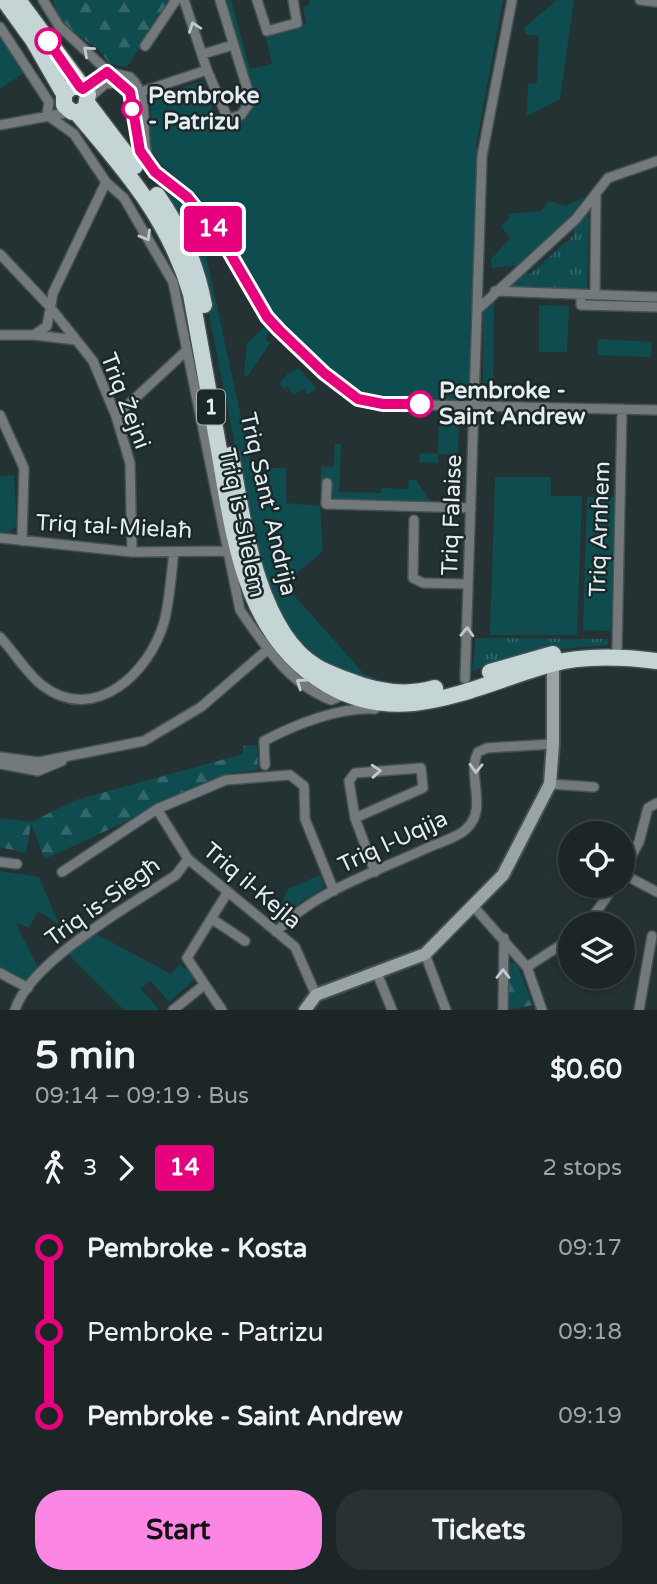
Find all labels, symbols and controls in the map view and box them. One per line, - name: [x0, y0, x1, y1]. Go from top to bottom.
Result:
- one-way arrow: [188, 21, 202, 33]
- unlabelled marker: [35, 28, 61, 54]
- one-way arrow: [84, 47, 97, 59]
- place label: Pembroke - Patrizu: [148, 82, 260, 136]
- marker: Pembroke - Patrizu: [122, 99, 142, 119]
- line badge: 14: [182, 206, 244, 252]
- text: 14: [198, 214, 228, 243]
- one-way arrow: [138, 228, 151, 241]
- street label: Triq Żejni: [94, 349, 156, 453]
- place label: Pembroke - Saint Andrew: [439, 377, 585, 431]
- road number: 1: [197, 390, 225, 424]
- marker: Pembroke - Saint Andrew: [407, 391, 433, 417]
- street label: Triq Sant' Andrija: [233, 410, 303, 598]
- street label: Triq is-Slielem: [213, 446, 271, 600]
- street label: Triq Falaise: [436, 454, 468, 576]
- street label: Triq Arnhem: [584, 461, 616, 597]
- street label: Triq tal-Mielaħ: [35, 509, 193, 545]
- one-way arrow: [459, 626, 475, 636]
- one-way arrow: [296, 679, 309, 691]
- one-way arrow: [468, 763, 483, 774]
- one-way arrow: [371, 764, 382, 779]
- street label: Triq l-Uqija: [334, 804, 452, 880]
- map controls: [558, 821, 635, 989]
- button: locate: [558, 821, 635, 898]
- street label: Triq il-Kejla: [197, 837, 307, 935]
- street label: Triq is-Siegħ: [40, 851, 166, 953]
- button: layers: [558, 912, 635, 989]
- one-way arrow: [496, 968, 511, 979]
- text: 5 min: [35, 1033, 136, 1079]
- text: $0.60: [550, 1054, 622, 1085]
- text: 09:14 – 09:19 · Bus: [35, 1082, 249, 1110]
- icon: walk: [35, 1149, 73, 1187]
- icon: forward: [107, 1149, 145, 1187]
- text: 14: [169, 1153, 200, 1182]
- text: 3: [83, 1154, 97, 1182]
- text: 2 stops: [542, 1154, 622, 1182]
- text: Pembroke - Kosta: [87, 1233, 307, 1264]
- text: 09:17: [558, 1234, 622, 1262]
- text: Pembroke - Patrizu: [87, 1317, 324, 1348]
- text: 09:18: [558, 1318, 622, 1346]
- text: Pembroke - Saint Andrew: [87, 1401, 403, 1432]
- text: 09:19: [558, 1402, 622, 1430]
- button: Start: [35, 1490, 322, 1570]
- button: Tickets: [336, 1490, 622, 1570]

